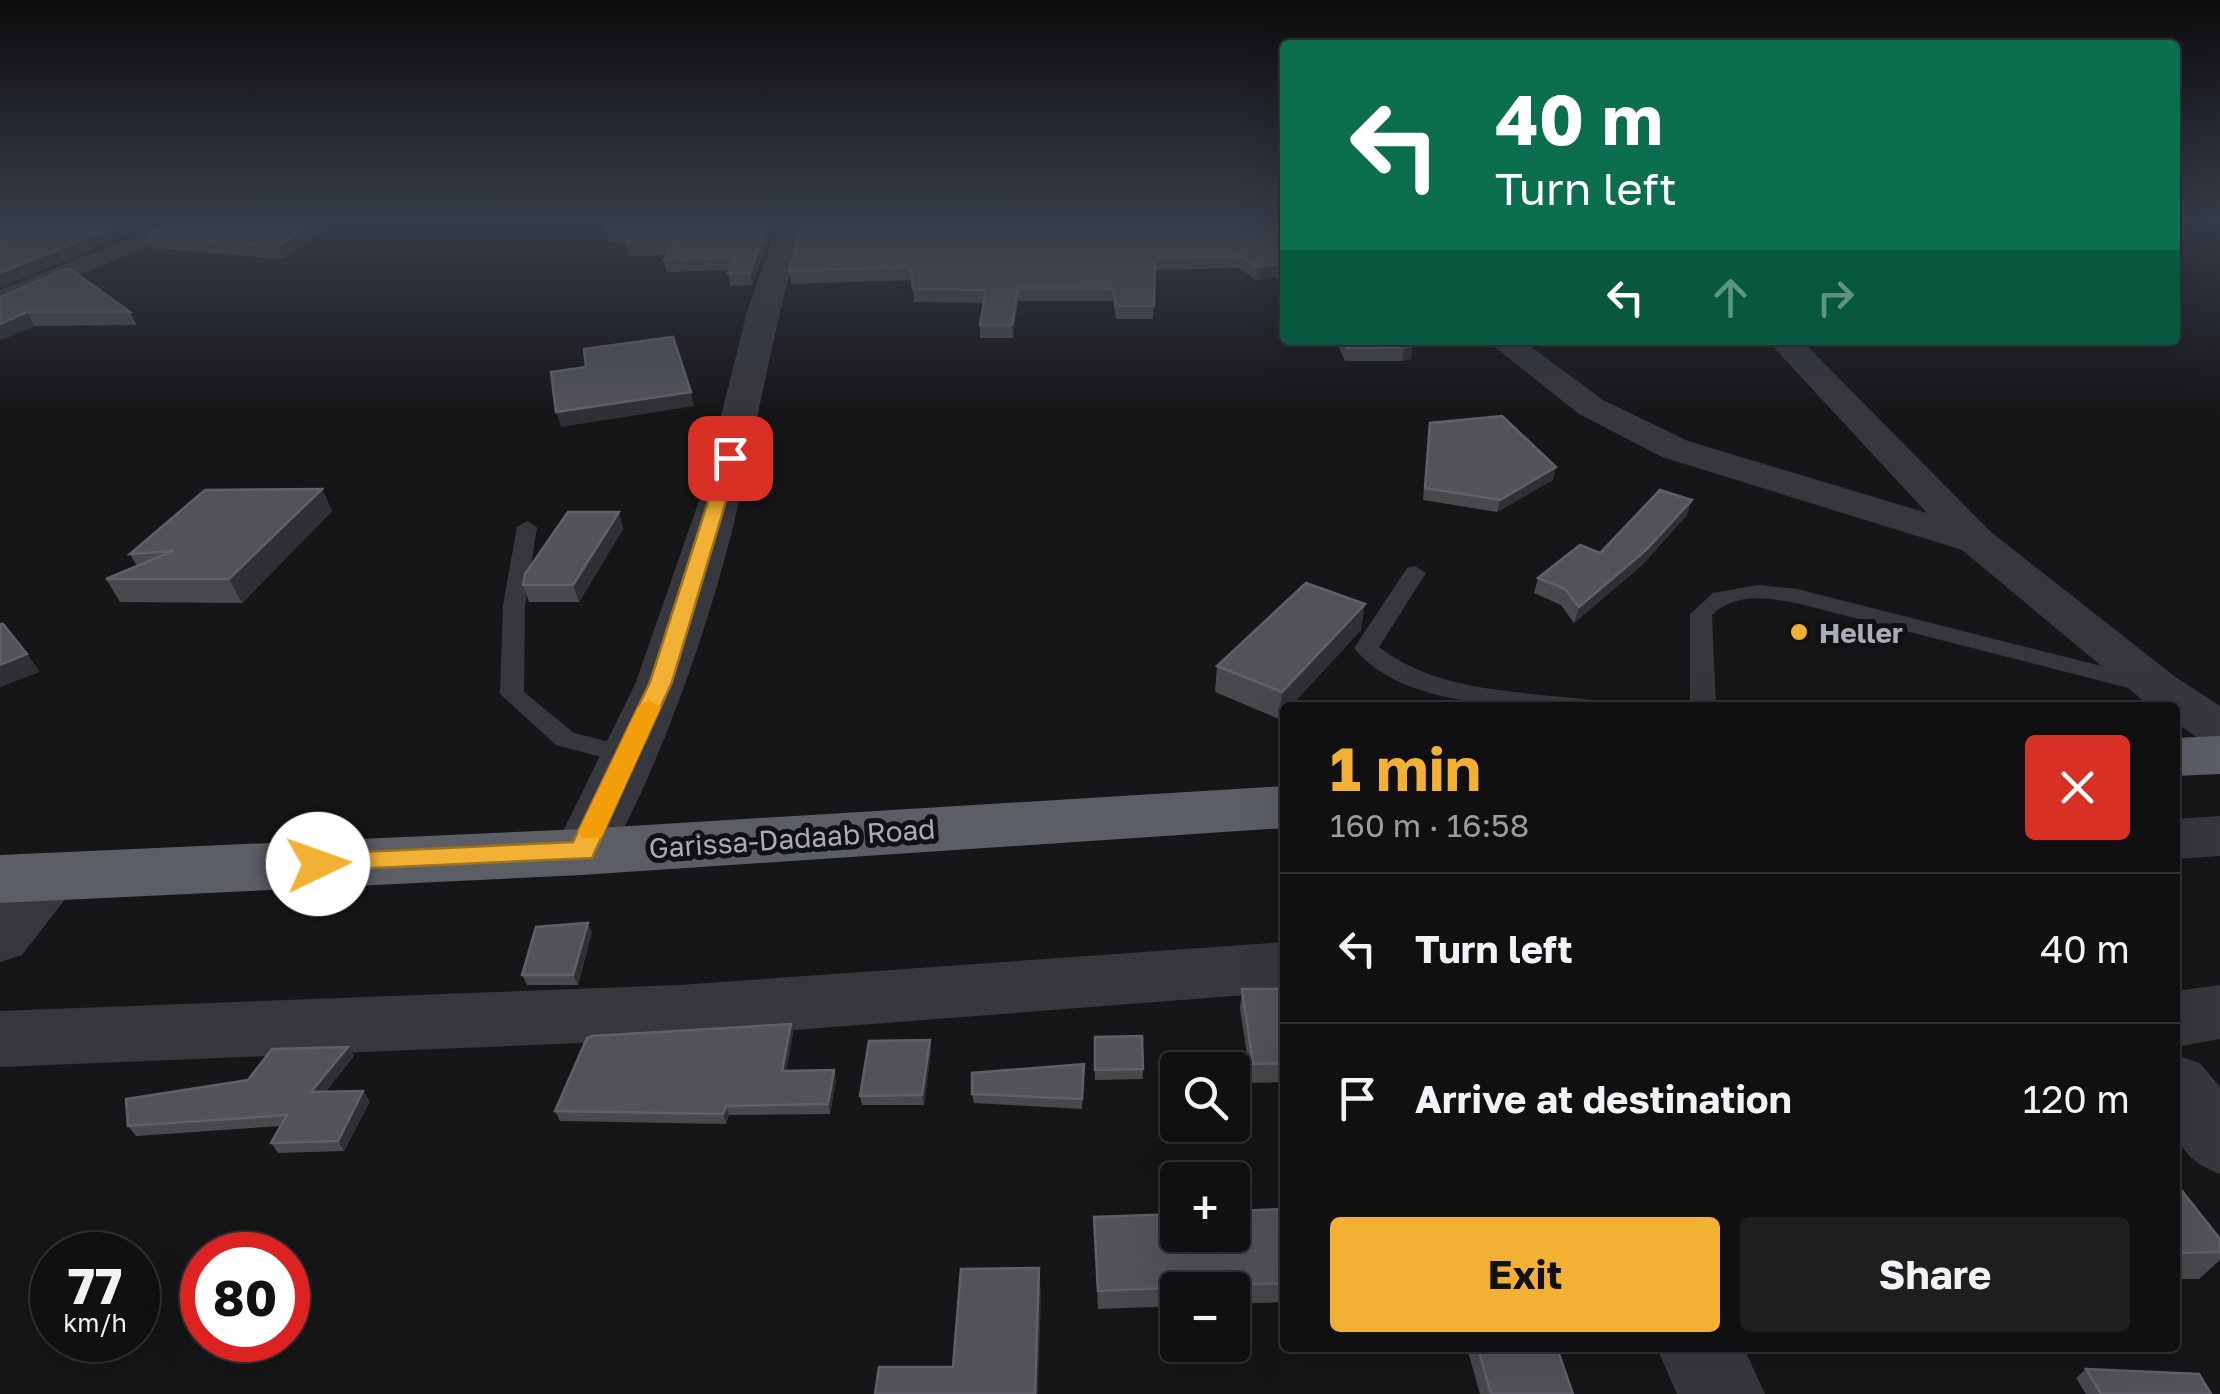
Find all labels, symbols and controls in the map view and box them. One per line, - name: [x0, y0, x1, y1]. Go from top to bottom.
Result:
- text: 40 m: [1495, 76, 1663, 160]
- icon: left: [1330, 80, 1460, 210]
- text: Turn left: [1495, 161, 1677, 215]
- icon: left: [1598, 270, 1653, 325]
- icon: ahead: [1703, 270, 1758, 325]
- icon: right: [1808, 270, 1863, 325]
- pin: [688, 416, 773, 501]
- icon: arrive: [703, 431, 758, 486]
- place label: Heller: [1819, 616, 1903, 649]
- marker: Heller: [1788, 621, 1810, 643]
- text: 1 min: [1330, 732, 1481, 804]
- button: close: [2025, 735, 2130, 840]
- text: 160 m · 16:58: [1330, 806, 1529, 844]
- position arrow: [266, 812, 370, 916]
- street label: Garissa-Dadaab Road: [648, 812, 936, 864]
- icon: left: [1330, 921, 1385, 976]
- text: Turn left: [1415, 926, 1573, 971]
- text: 40 m: [2040, 926, 2130, 971]
- map controls: [1160, 1052, 1250, 1362]
- button: search: [1160, 1052, 1250, 1142]
- icon: arrive: [1330, 1071, 1385, 1126]
- text: Arrive at destination: [1415, 1076, 1792, 1121]
- text: 120 m: [2023, 1076, 2130, 1121]
- button: +: [1160, 1162, 1250, 1252]
- button: Exit: [1330, 1217, 1720, 1332]
- button: Share: [1740, 1217, 2130, 1332]
- speed limit sign: 80: [180, 1232, 310, 1362]
- text: 77: [68, 1255, 122, 1315]
- button: −: [1160, 1272, 1250, 1362]
- text: km/h: [63, 1307, 127, 1338]

